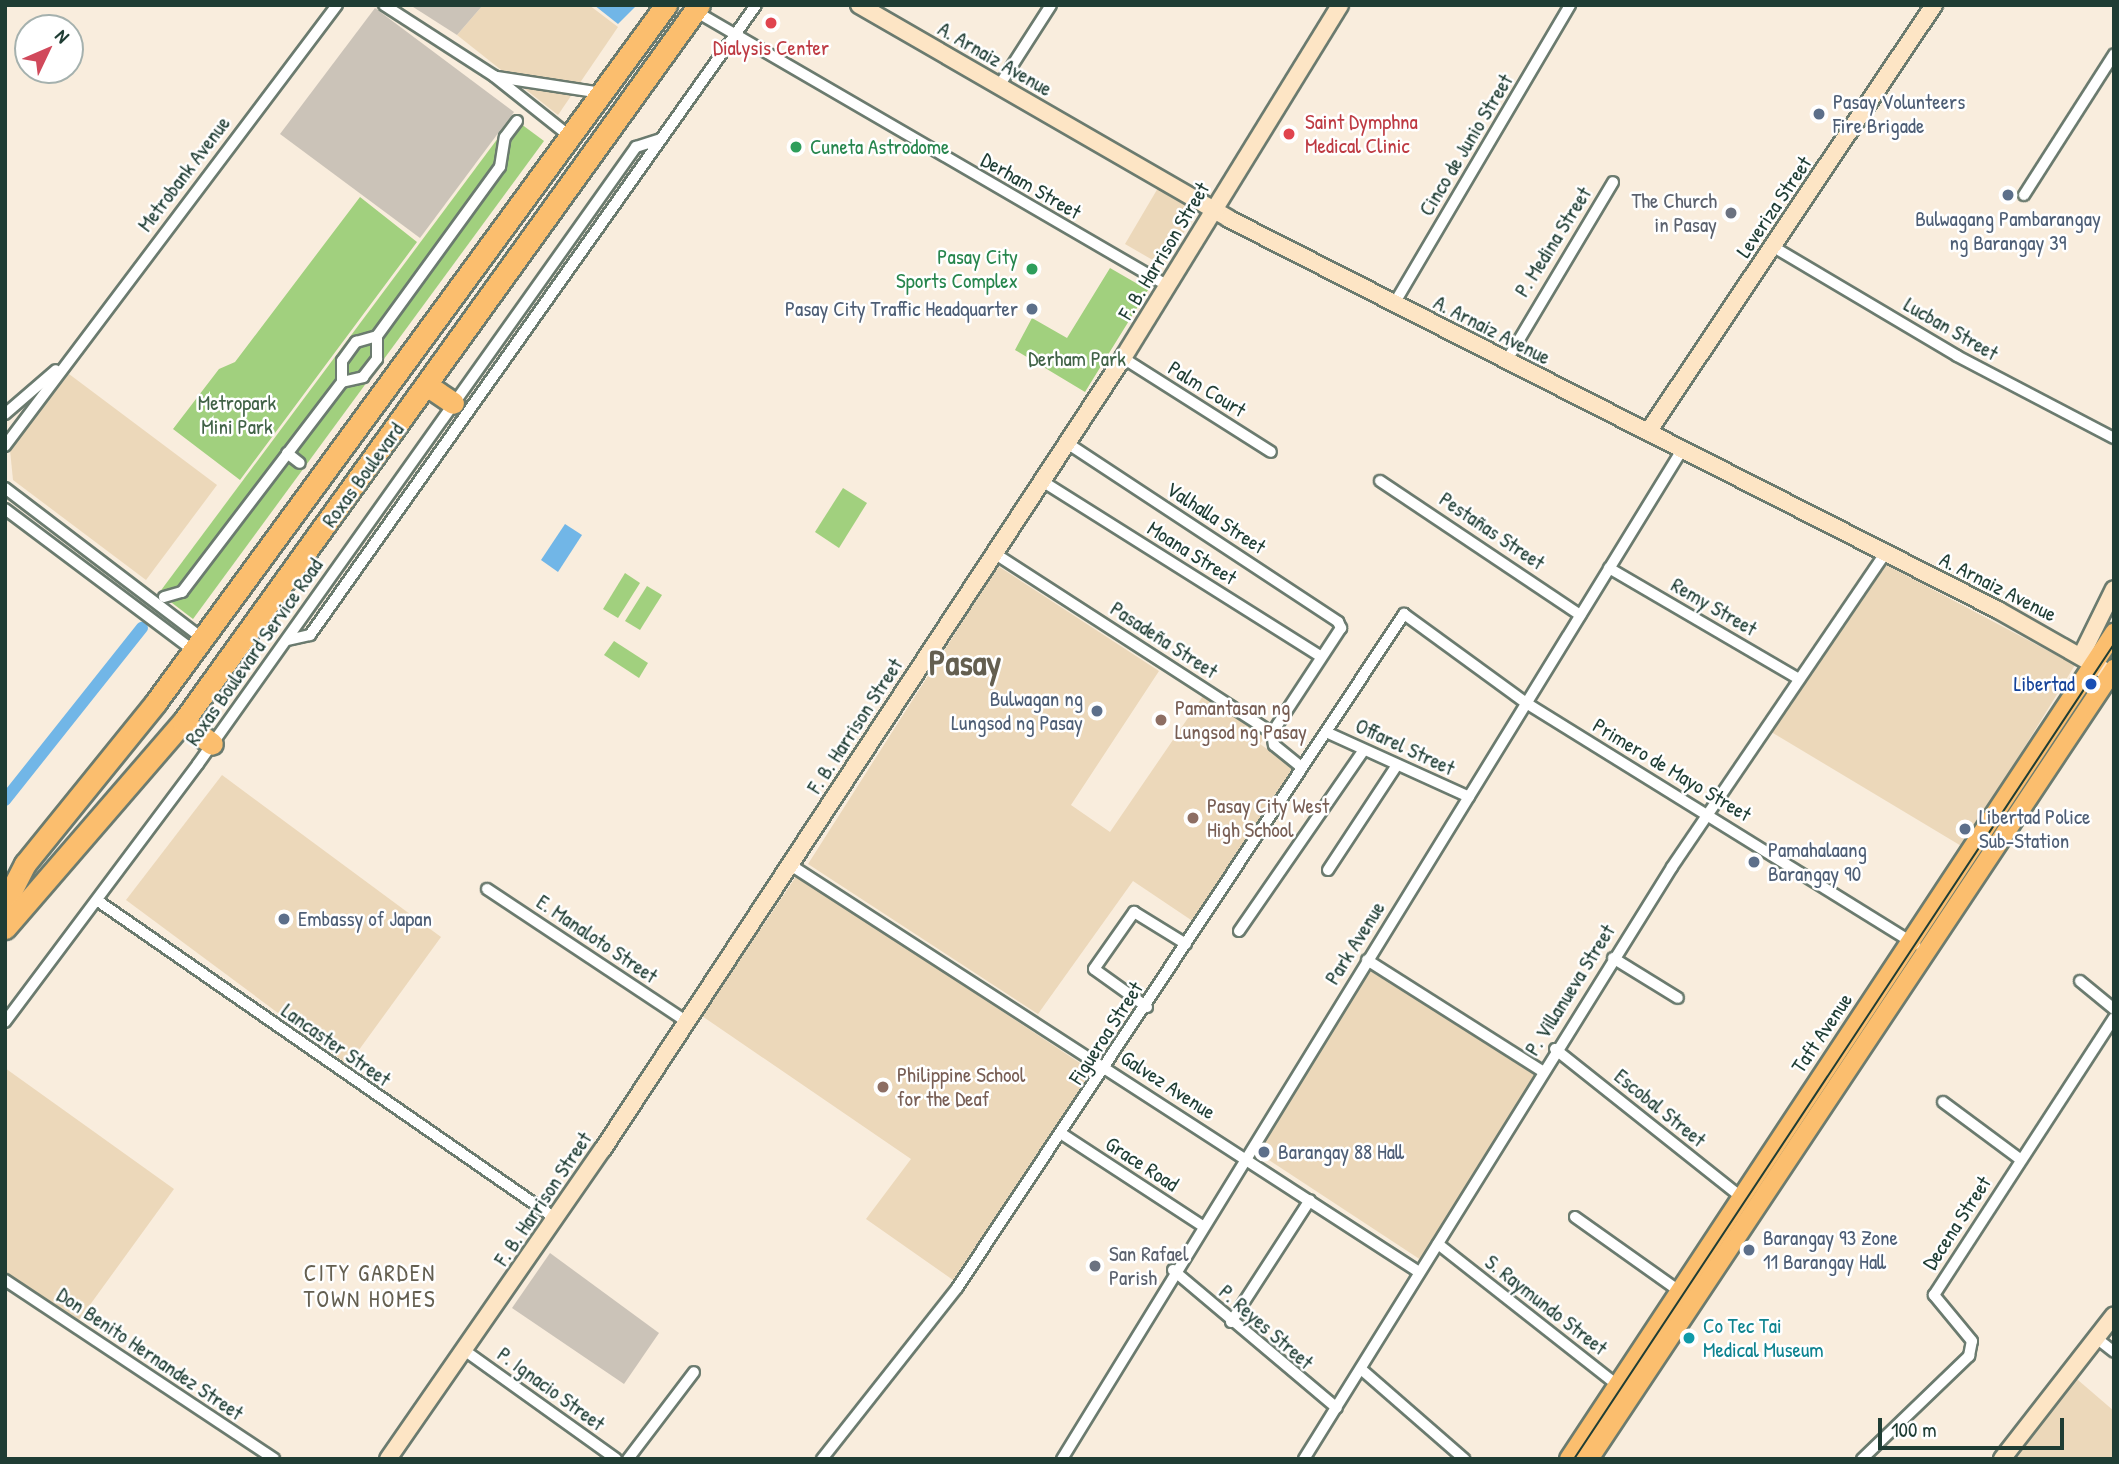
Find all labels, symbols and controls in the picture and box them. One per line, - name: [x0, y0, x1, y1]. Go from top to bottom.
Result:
- marker: Dialysis Center: [761, 13, 781, 33]
- north arrow: [14, 14, 84, 84]
- street label: A. Arnaiz Avenue: [934, 16, 1056, 102]
- text: N: [50, 23, 76, 48]
- place label: Dialysis Center: [713, 35, 829, 61]
- street label: Cinco de Junio Street: [1414, 69, 1518, 221]
- place label: Pasay Volunteers Fire Brigade: [1833, 89, 1965, 139]
- marker: Pasay Volunteers Fire Brigade: [1811, 106, 1827, 122]
- place label: Saint Dymphna Medical Clinic: [1305, 109, 1418, 159]
- street label: Metrobank Avenue: [132, 111, 236, 237]
- marker: Saint Dymphna Medical Clinic: [1279, 124, 1299, 144]
- place label: Cuneta Astrodome: [810, 134, 949, 160]
- marker: Cuneta Astrodome: [788, 139, 804, 155]
- street label: Derham Street: [976, 147, 1086, 225]
- street label: Leveriza Street: [1731, 152, 1817, 262]
- street label: F. B. Harrison Street: [1113, 178, 1215, 324]
- street label: P. Medina Street: [1509, 182, 1597, 302]
- marker: Bulwagang Pambarangay ng Barangay 39: [2000, 187, 2016, 203]
- place label: The Church in Pasay: [1631, 188, 1717, 238]
- marker: The Church in Pasay: [1723, 205, 1739, 221]
- place label: Bulwagang Pambarangay ng Barangay 39: [1915, 206, 2101, 256]
- place label: Pasay City Sports Complex: [896, 244, 1018, 294]
- marker: Pasay City Sports Complex: [1024, 261, 1040, 277]
- street label: A. Arnaiz Avenue: [1430, 290, 1554, 370]
- street label: Lucban Street: [1899, 292, 2003, 366]
- place label: Pasay City Traffic Headquarter: [785, 296, 1018, 322]
- marker: Pasay City Traffic Headquarter: [1024, 301, 1040, 317]
- park label: Derham Park: [1028, 346, 1126, 372]
- street label: Palm Court: [1164, 355, 1250, 423]
- park label: Metropark Mini Park: [198, 390, 276, 440]
- street label: Roxas Boulevard: [317, 418, 409, 532]
- street label: Valhalla Street: [1161, 476, 1271, 560]
- street label: Pestañas Street: [1435, 487, 1549, 575]
- street label: Moana Street: [1143, 516, 1241, 590]
- street label: A. Arnaiz Avenue: [1936, 547, 2060, 627]
- street label: Roxas Boulevard Service Road: [180, 554, 328, 750]
- street label: Remy Street: [1667, 572, 1761, 642]
- street label: Pasadeña Street: [1106, 596, 1222, 684]
- district label: Pasay: [929, 642, 1001, 684]
- street label: F. B. Harrison Street: [802, 654, 908, 798]
- place label: Libertad: [2014, 671, 2075, 697]
- marker: Libertad: [2081, 674, 2101, 694]
- place label: Bulwagan ng Lungsod ng Pasay: [951, 686, 1083, 736]
- place label: Pamantasan ng Lungsod ng Pasay: [1175, 695, 1307, 745]
- marker: Bulwagan ng Lungsod ng Pasay: [1089, 703, 1105, 719]
- marker: Pamantasan ng Lungsod ng Pasay: [1153, 712, 1169, 728]
- street label: Offarel Street: [1351, 713, 1459, 781]
- street label: Primero de Mayo Street: [1588, 713, 1756, 827]
- place label: Pasay City West High School: [1207, 793, 1329, 843]
- place label: Libertad Police Sub-Station: [1979, 804, 2090, 854]
- marker: Pasay City West High School: [1185, 810, 1201, 826]
- marker: Libertad Police Sub-Station: [1957, 821, 1973, 837]
- place label: Pamahalaang Barangay 90: [1768, 837, 1867, 887]
- marker: Pamahalaang Barangay 90: [1746, 854, 1762, 870]
- street label: E. Manaloto Street: [532, 889, 662, 989]
- street label: Park Avenue: [1320, 897, 1390, 989]
- place label: Embassy of Japan: [298, 906, 432, 932]
- marker: Embassy of Japan: [276, 911, 292, 927]
- street label: P. Villanueva Street: [1520, 920, 1620, 1060]
- street label: Figueroa Street: [1064, 977, 1148, 1089]
- street label: Taft Avenue: [1786, 988, 1858, 1078]
- street label: Lancaster Street: [277, 998, 395, 1092]
- street label: Galvez Avenue: [1116, 1045, 1220, 1125]
- place label: Philippine School for the Deaf: [897, 1062, 1025, 1112]
- street label: Escobal Street: [1609, 1064, 1711, 1152]
- marker: Philippine School for the Deaf: [875, 1079, 891, 1095]
- street label: F. B. Harrison Street: [489, 1127, 597, 1271]
- street label: Grace Road: [1101, 1131, 1183, 1197]
- place label: Barangay 88 Hall: [1278, 1139, 1404, 1165]
- marker: Barangay 88 Hall: [1256, 1144, 1272, 1160]
- street label: Decena Street: [1917, 1172, 1997, 1274]
- place label: Barangay 93 Zone 11 Barangay Hall: [1763, 1225, 1898, 1275]
- place label: San Rafael Parish: [1109, 1241, 1189, 1291]
- marker: Barangay 93 Zone 11 Barangay Hall: [1741, 1242, 1757, 1258]
- street label: S. Raymundo Street: [1480, 1249, 1612, 1361]
- marker: San Rafael Parish: [1087, 1258, 1103, 1274]
- district label: CITY GARDEN TOWN HOMES: [305, 1259, 435, 1313]
- street label: P. Reyes Street: [1214, 1279, 1318, 1375]
- street label: Don Benito Hernandez Street: [52, 1282, 248, 1426]
- place label: Co Tec Tai Medical Museum: [1703, 1313, 1824, 1363]
- marker: Co Tec Tai Medical Museum: [1681, 1330, 1697, 1346]
- street label: P. Ignacio Street: [492, 1342, 610, 1436]
- scale bar: [1881, 1404, 2066, 1448]
- text: 100 m: [1891, 1415, 1937, 1444]

